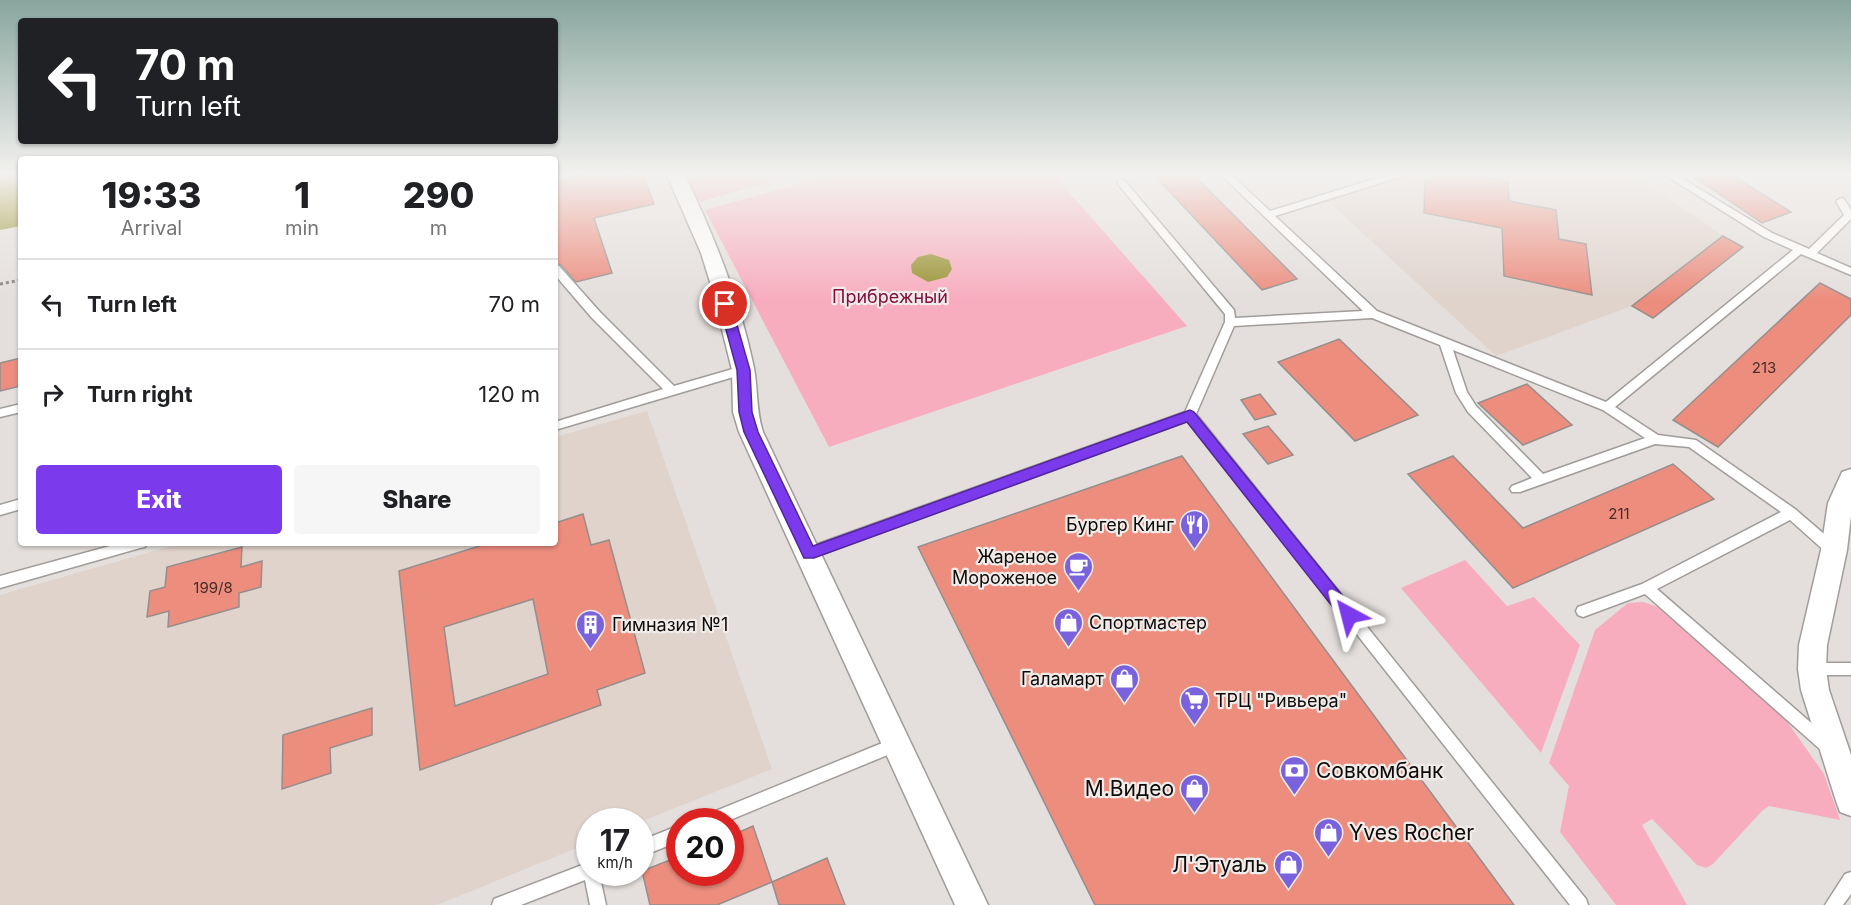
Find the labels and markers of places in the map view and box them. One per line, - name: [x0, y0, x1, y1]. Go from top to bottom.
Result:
- pin: [699, 278, 750, 329]
- restaurant icon: Бургер Кинг: [1179, 508, 1211, 550]
- place label: Бургер Кинг: [1066, 514, 1174, 535]
- place label: Жареное Мороженое: [952, 546, 1057, 588]
- cafe icon: Жареное Мороженое: [1062, 550, 1094, 592]
- shop icon: Спортмастер: [1052, 606, 1084, 648]
- building icon: Гимназия №1: [575, 608, 607, 650]
- place label: Спортмастер: [1089, 612, 1207, 633]
- place label: Гимназия №1: [612, 614, 728, 635]
- shop icon: Галамарт: [1109, 662, 1141, 704]
- place label: Галамарт: [1021, 668, 1105, 689]
- supermarket icon: ТРЦ "Ривьера": [1178, 684, 1210, 726]
- place label: ТРЦ "Ривьера": [1215, 690, 1347, 711]
- bank icon: Совкомбанк: [1279, 754, 1311, 796]
- place label: Совкомбанк: [1316, 758, 1444, 783]
- shop icon: М.Видео: [1179, 772, 1211, 814]
- place label: М.Видео: [1085, 776, 1174, 801]
- shop icon: Yves Rocher: [1312, 816, 1344, 858]
- place label: Yves Rocher: [1349, 820, 1474, 845]
- shop icon: Л'Этуаль: [1272, 848, 1304, 890]
- place label: Л'Этуаль: [1172, 852, 1267, 877]

